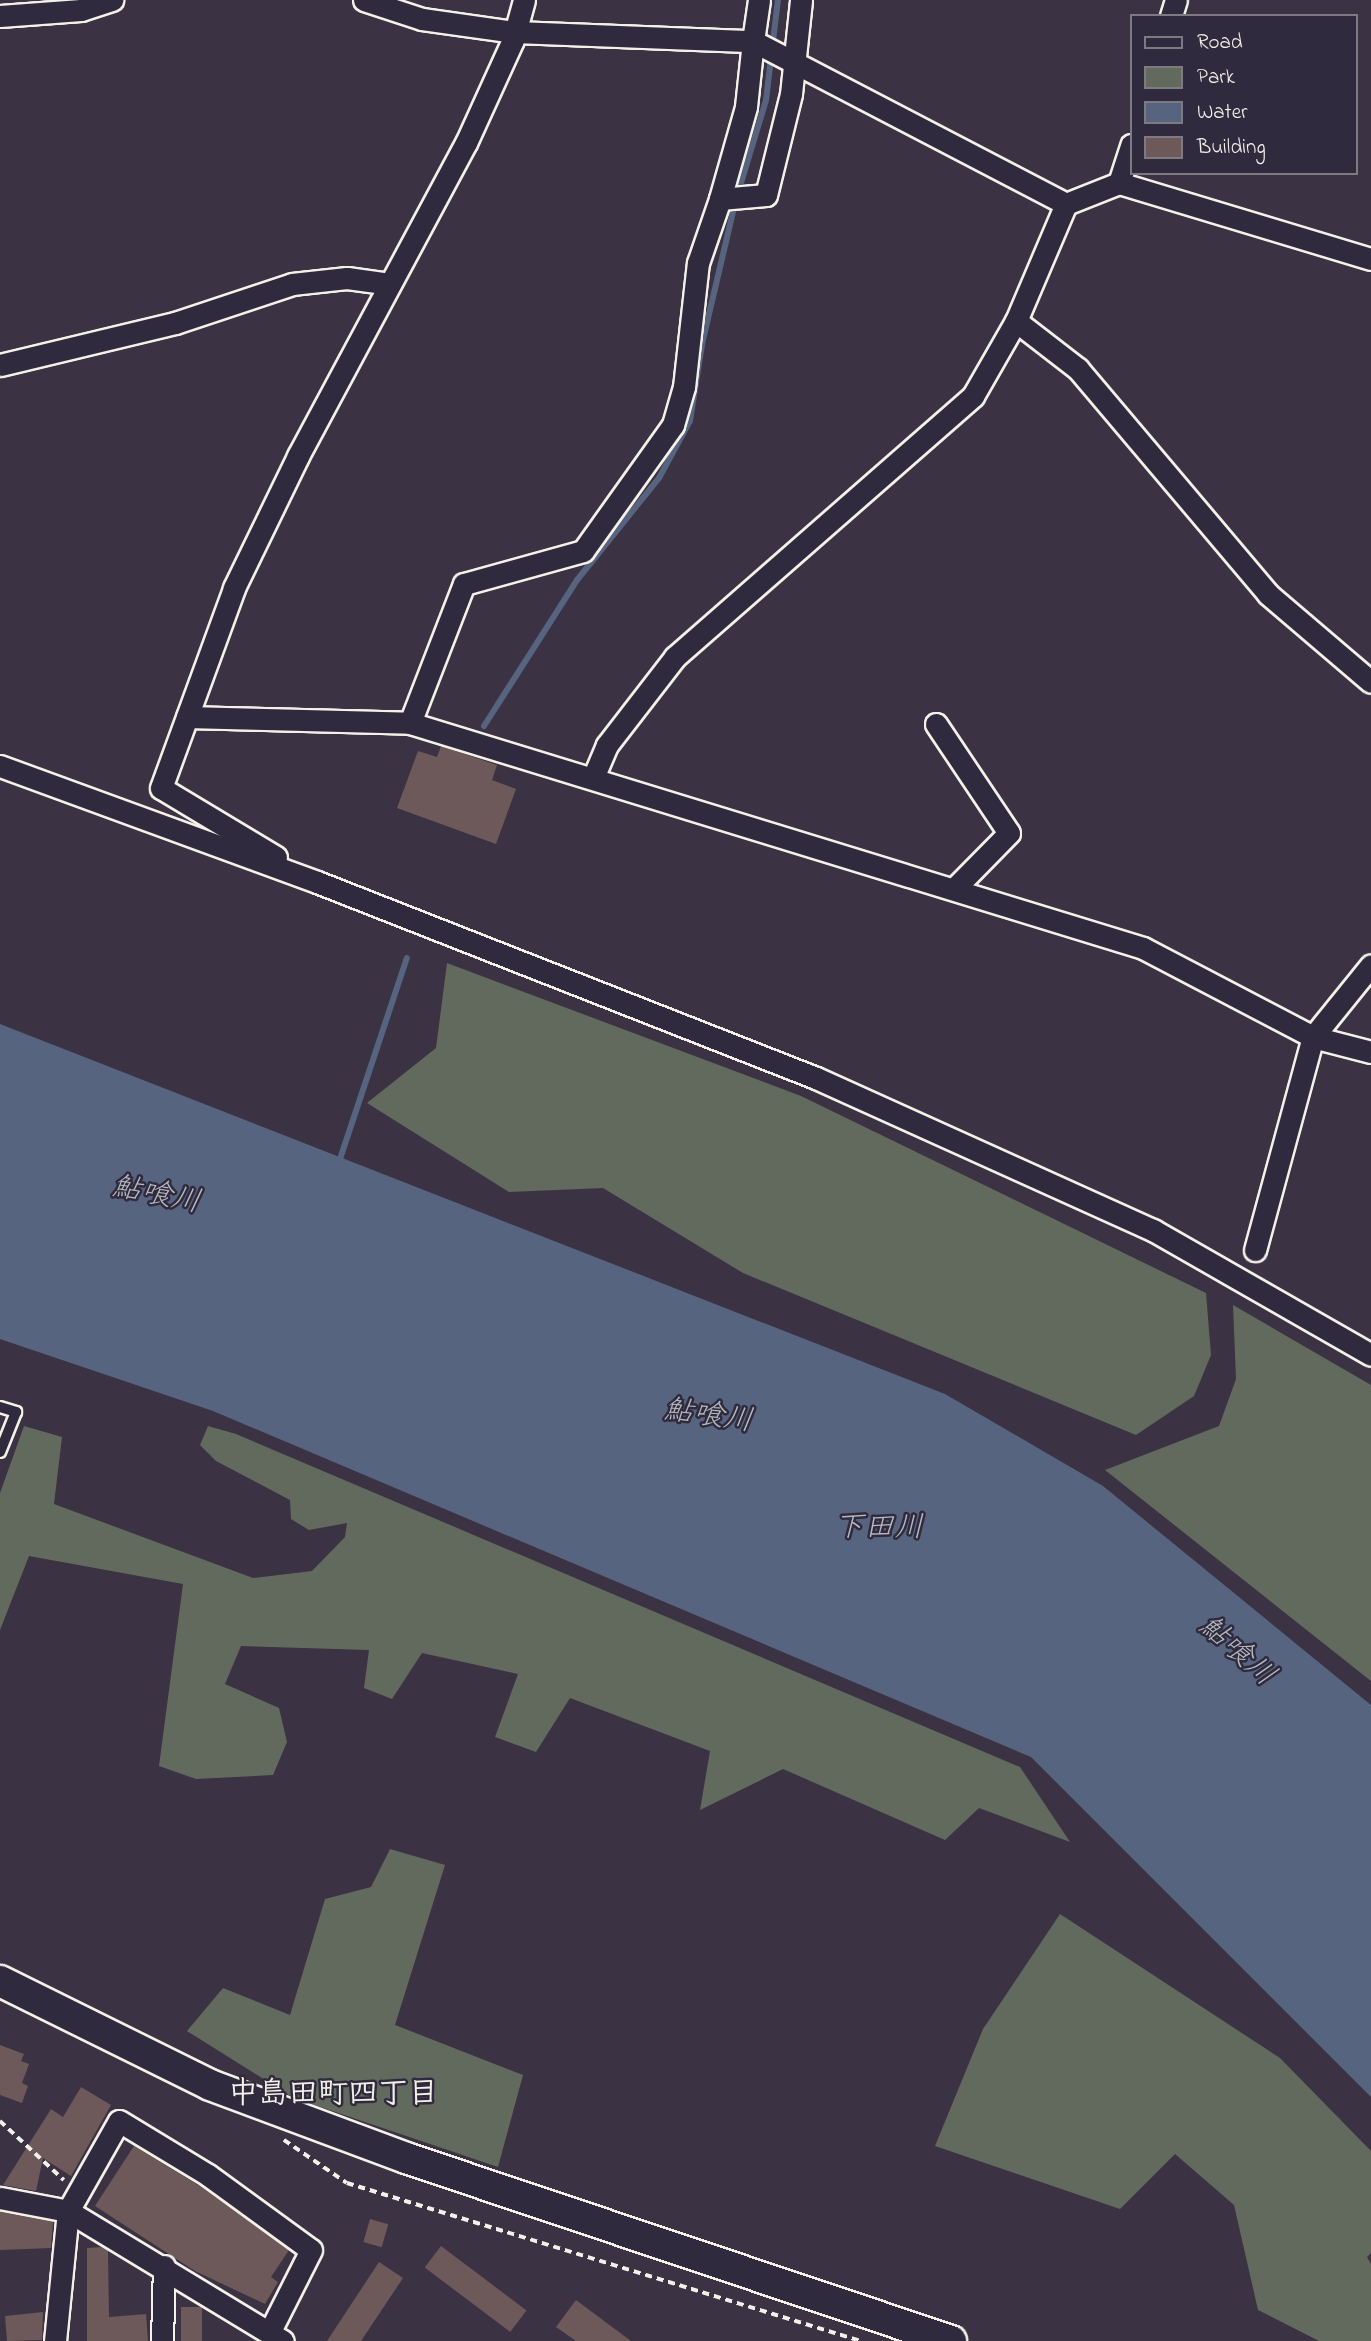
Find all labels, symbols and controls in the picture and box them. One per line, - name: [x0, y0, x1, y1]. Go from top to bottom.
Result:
- legend: [1130, 14, 1357, 175]
- text: Road: [1197, 28, 1243, 58]
- text: Park: [1197, 63, 1235, 93]
- text: Water: [1197, 98, 1248, 128]
- text: Building: [1197, 133, 1266, 163]
- water label: 鮎喰川: [108, 1170, 204, 1222]
- water label: 鮎喰川: [661, 1393, 755, 1441]
- water label: 下田川: [834, 1511, 924, 1547]
- water label: 鮎喰川: [1190, 1609, 1282, 1695]
- district label: 中島田町四丁目: [228, 2077, 438, 2113]

